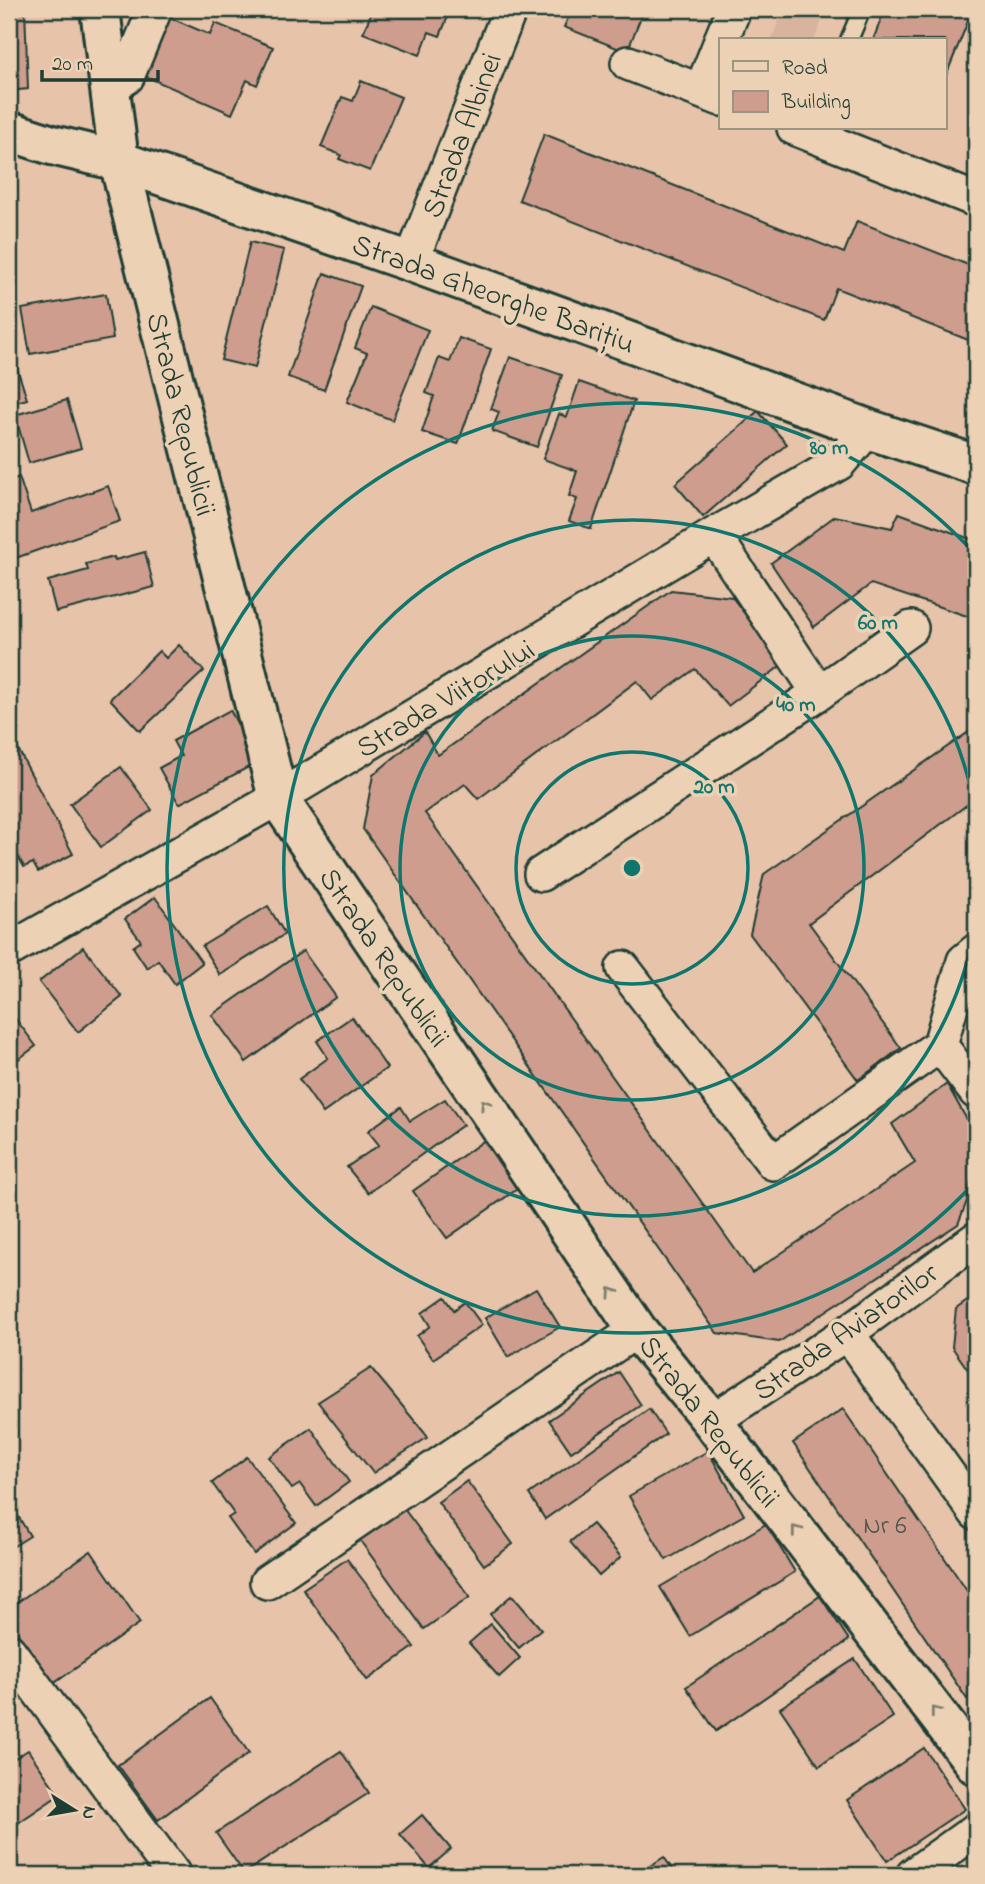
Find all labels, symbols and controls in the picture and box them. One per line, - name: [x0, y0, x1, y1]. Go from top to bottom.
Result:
- scale bar: [42, 38, 158, 82]
- legend: [719, 38, 946, 130]
- street label: Strada Albinei: [412, 47, 515, 225]
- text: 20 m: [52, 50, 93, 80]
- text: Road: [782, 54, 828, 84]
- text: Building: [781, 88, 851, 120]
- street label: Strada Gheorghe Barițiu: [345, 224, 640, 367]
- street label: Strada Republicii: [133, 308, 226, 521]
- text: 80 m: [809, 434, 848, 464]
- text: 60 m: [858, 609, 898, 639]
- street label: Strada Viitorului: [349, 630, 544, 771]
- text: 40 m: [776, 691, 816, 721]
- text: 20 m: [692, 773, 735, 803]
- centre of rings: [620, 856, 644, 880]
- street label: Strada Republicii: [306, 860, 459, 1057]
- one-way arrow: [481, 1099, 493, 1112]
- street label: Strada Aviatorilor: [745, 1253, 949, 1414]
- one-way arrow: [607, 1287, 620, 1300]
- street label: Strada Republicii: [626, 1327, 789, 1518]
- house number: Nr 6: [863, 1508, 907, 1546]
- one-way arrow: [792, 1526, 805, 1538]
- one-way arrow: [930, 1706, 943, 1719]
- north arrow: [38, 1776, 108, 1846]
- text: N: [74, 1804, 103, 1822]

